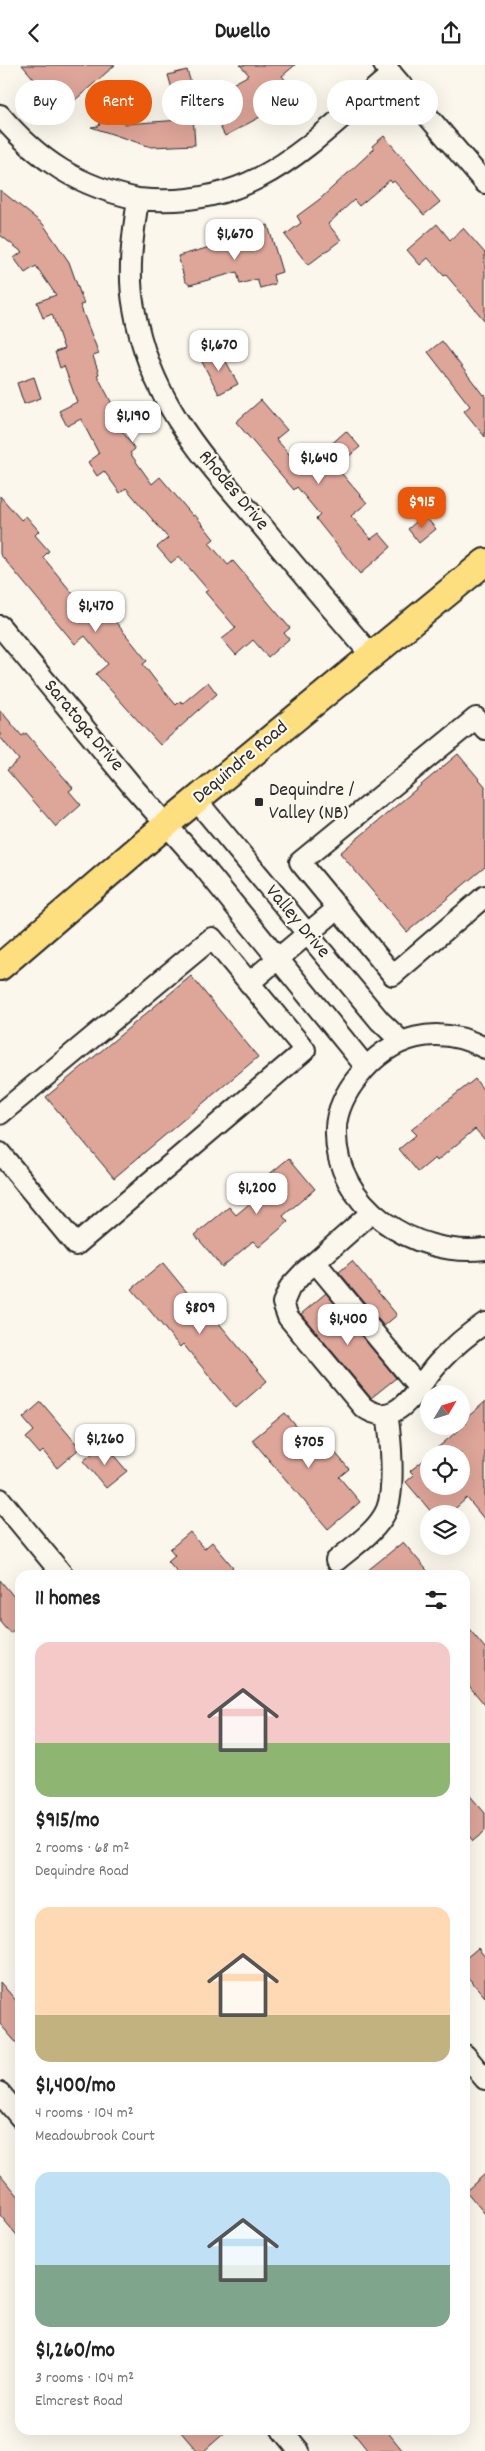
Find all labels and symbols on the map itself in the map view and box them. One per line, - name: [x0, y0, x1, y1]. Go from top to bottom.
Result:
- pin: $1,670: [194, 219, 276, 261]
- pin: $1,670: [178, 329, 260, 372]
- pin: $1,190: [92, 401, 174, 443]
- pin: $1,640: [278, 443, 360, 485]
- street label: Rhodes Drive: [191, 445, 275, 538]
- pin: $915: [392, 487, 452, 529]
- pin: $1,470: [55, 591, 137, 633]
- street label: Saratoga Drive: [36, 674, 130, 778]
- street label: Dequindre Road: [187, 715, 295, 811]
- place label: Dequindre / Valley (NB): [269, 777, 355, 828]
- marker: Dequindre / Valley (NB): [253, 796, 265, 808]
- street label: Valley Drive: [258, 879, 336, 965]
- pin: $1,200: [216, 1173, 298, 1215]
- pin: $809: [170, 1293, 230, 1335]
- pin: $1,400: [307, 1303, 389, 1346]
- north arrow: [420, 1385, 470, 1435]
- pin: $1,260: [64, 1423, 146, 1466]
- pin: $705: [279, 1427, 339, 1469]

